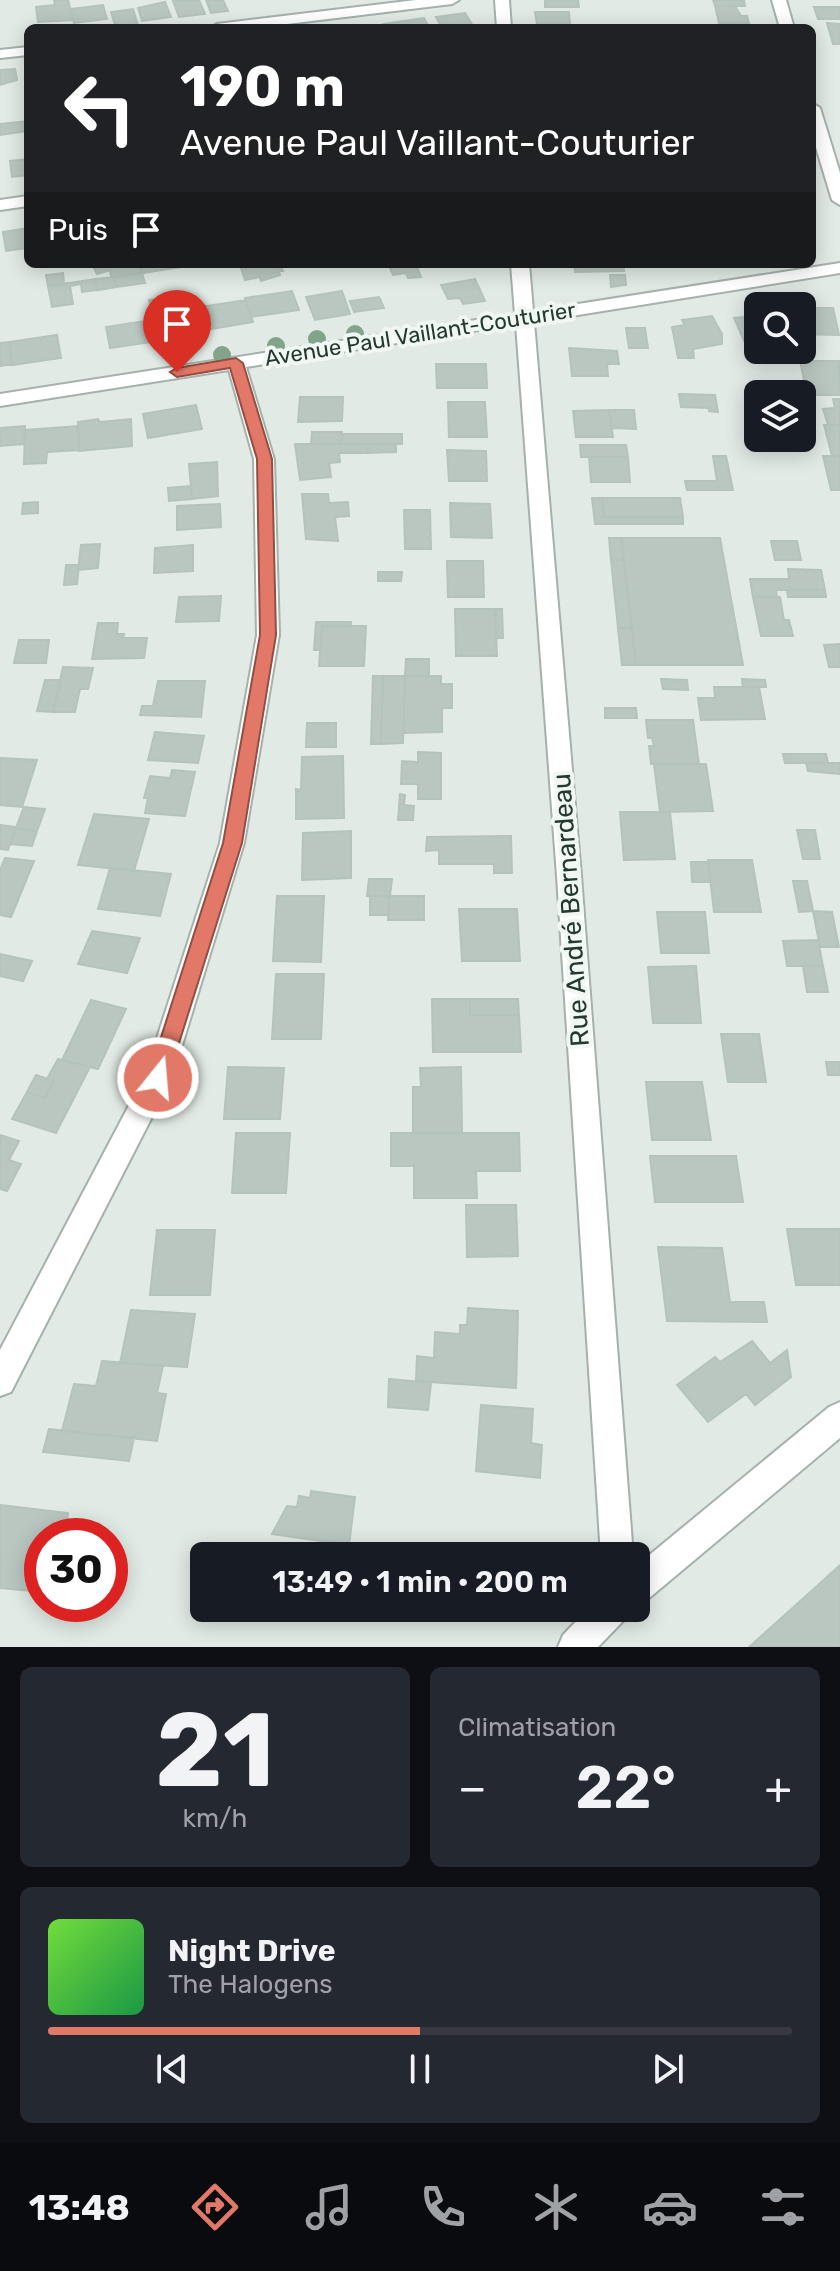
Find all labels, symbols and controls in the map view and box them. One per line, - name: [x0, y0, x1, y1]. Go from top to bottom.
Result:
- text: 190 m: [180, 54, 345, 120]
- icon: left: [48, 56, 152, 160]
- text: Avenue Paul Vaillant-Couturier: [180, 121, 694, 164]
- icon: arrive: [124, 208, 168, 252]
- text: Puis: [48, 212, 108, 248]
- pin: [143, 290, 211, 372]
- map controls: [744, 292, 816, 452]
- button: search: [744, 292, 816, 364]
- street label: Avenue Paul Vaillant-Couturier: [263, 296, 578, 372]
- icon: arrive: [155, 302, 199, 346]
- button: layers: [744, 380, 816, 452]
- street label: Rue André Bernardeau: [546, 772, 596, 1048]
- position arrow: [116, 1036, 200, 1120]
- speed limit sign: 30: [24, 1518, 128, 1622]
- text: 13:49 · 1 min · 200 m: [272, 1564, 568, 1600]
- text: 21: [155, 1689, 275, 1812]
- text: Climatisation: [458, 1712, 616, 1743]
- text: 22°: [575, 1752, 676, 1823]
- text: −: [458, 1762, 487, 1814]
- text: +: [765, 1762, 792, 1814]
- text: km/h: [183, 1803, 247, 1834]
- text: Night Drive: [168, 1933, 336, 1969]
- text: The Halogens: [168, 1969, 333, 2000]
- icon: previous: [150, 2047, 194, 2091]
- icon: pause: [398, 2047, 442, 2091]
- icon: next: [646, 2047, 690, 2091]
- icon: directions: [187, 2179, 243, 2235]
- icon: music: [301, 2179, 357, 2235]
- icon: phone: [415, 2179, 471, 2235]
- icon: climate: [528, 2179, 584, 2235]
- icon: car: [642, 2179, 698, 2235]
- icon: filters: [755, 2179, 811, 2235]
- text: 13:48: [29, 2186, 130, 2229]

